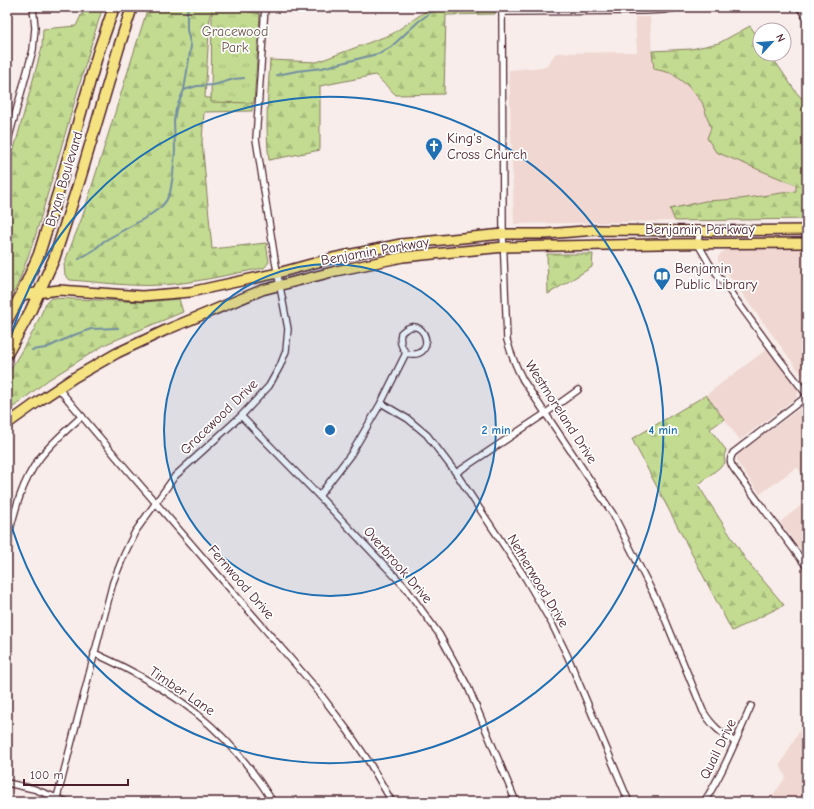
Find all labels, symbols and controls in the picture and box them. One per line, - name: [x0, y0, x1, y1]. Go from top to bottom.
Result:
- north arrow: [752, 22, 792, 62]
- park label: Gracewood Park: [202, 23, 268, 56]
- text: N: [773, 32, 788, 44]
- street label: Bryan Boulevard: [41, 129, 87, 229]
- place label: King's Cross Church: [447, 130, 527, 163]
- church icon: King's Cross Church: [424, 136, 444, 161]
- street label: Benjamin Parkway: [645, 221, 756, 238]
- street label: Benjamin Parkway: [320, 233, 431, 269]
- place label: Benjamin Public Library: [675, 260, 758, 293]
- library icon: Benjamin Public Library: [652, 266, 672, 291]
- street label: Westmoreland Drive: [521, 357, 601, 467]
- street label: Gracewood Drive: [177, 376, 261, 458]
- centre of rings: [323, 423, 337, 437]
- text: 2 min: [481, 423, 511, 437]
- text: 4 min: [649, 423, 677, 437]
- street label: Overbrook Drive: [360, 523, 436, 607]
- street label: Netherwood Drive: [504, 531, 572, 631]
- street label: Fernwood Drive: [204, 541, 278, 623]
- street label: Timber Lane: [146, 663, 218, 719]
- street label: Quail Drive: [696, 716, 740, 782]
- scale bar: [24, 761, 128, 787]
- text: 100 m: [30, 768, 63, 782]

